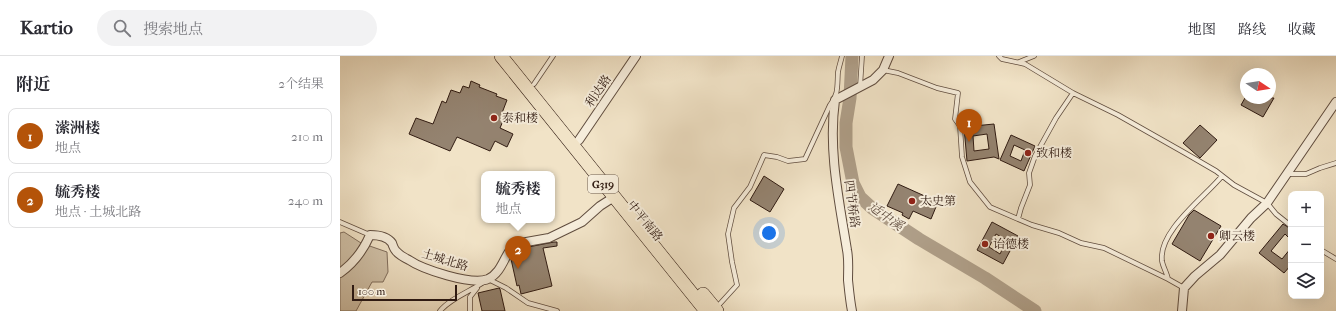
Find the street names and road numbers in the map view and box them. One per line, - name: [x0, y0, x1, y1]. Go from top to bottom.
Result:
- street label: 利达路: [582, 72, 614, 110]
- road number: G319: [588, 175, 618, 193]
- street label: 四节桥路: [842, 179, 862, 229]
- street label: 中平南路: [624, 198, 666, 244]
- street label: 土城北路: [420, 246, 470, 274]

